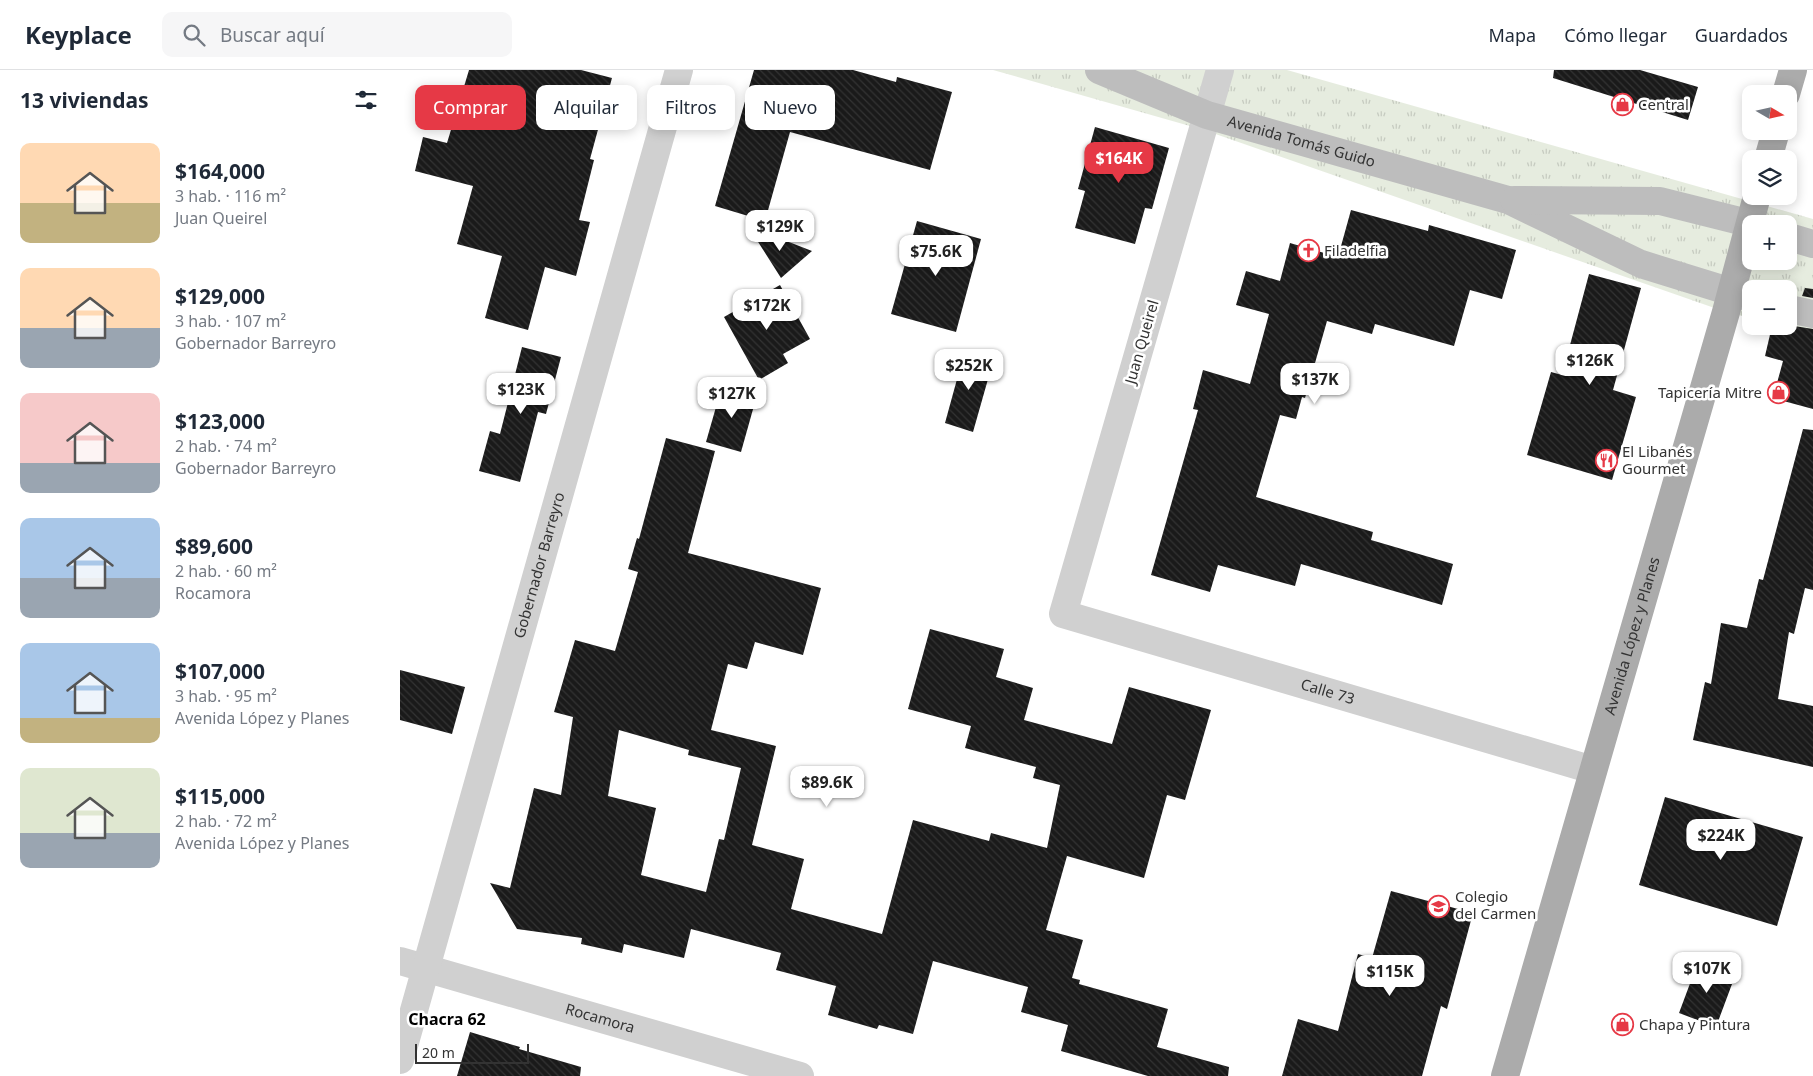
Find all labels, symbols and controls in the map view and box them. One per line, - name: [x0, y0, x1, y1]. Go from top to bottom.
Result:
- search box: [162, 12, 512, 57]
- text: Keyplace: [25, 18, 132, 51]
- icon: search: [180, 21, 208, 49]
- text: Buscar aquí: [220, 22, 325, 48]
- text: Mapa: [1489, 23, 1536, 47]
- text: Cómo llegar: [1564, 23, 1667, 47]
- text: Guardados: [1695, 23, 1788, 47]
- chip: Comprar: [415, 85, 526, 130]
- chip: Alquilar: [536, 85, 637, 130]
- chip: Filtros: [647, 85, 735, 130]
- chip: Nuevo: [745, 85, 835, 130]
- north arrow: [1742, 85, 1798, 140]
- map controls: [1742, 85, 1797, 335]
- text: 13 viviendas: [20, 86, 149, 114]
- icon: filters: [352, 86, 380, 114]
- shop icon: Central: [1610, 93, 1634, 117]
- place label: Central: [1638, 94, 1689, 114]
- street label: Avenida Tomás Guido: [1225, 110, 1378, 171]
- pin: $164K: [1084, 142, 1154, 184]
- text: $164K: [1095, 147, 1143, 169]
- button: layers: [1742, 150, 1797, 205]
- text: $164,000: [175, 157, 265, 185]
- icon: home: [60, 163, 120, 223]
- text: 3 hab. · 116 m²: [175, 185, 286, 207]
- text: Juan Queirel: [175, 207, 267, 229]
- pin: $129K: [745, 210, 815, 252]
- text: $129K: [756, 215, 804, 237]
- button: +: [1742, 215, 1797, 270]
- pin: $75.6K: [895, 234, 977, 277]
- church icon: Filadelfia: [1296, 239, 1320, 263]
- text: $75.6K: [910, 240, 962, 262]
- place label: Filadelfia: [1324, 240, 1387, 260]
- button: −: [1742, 280, 1797, 335]
- text: $129,000: [175, 282, 265, 310]
- icon: home: [60, 288, 120, 348]
- pin: $172K: [732, 288, 802, 331]
- text: $172K: [743, 294, 791, 316]
- street label: Juan Queirel: [1119, 297, 1163, 388]
- text: 3 hab. · 107 m²: [175, 310, 286, 332]
- text: Gobernador Barreyro: [175, 332, 336, 354]
- pin: $126K: [1555, 344, 1625, 386]
- pin: $252K: [934, 348, 1004, 391]
- text: $126K: [1566, 349, 1614, 371]
- text: $252K: [945, 354, 993, 376]
- pin: $137K: [1280, 362, 1350, 405]
- text: $137K: [1291, 368, 1339, 390]
- pin: $123K: [486, 372, 556, 415]
- pin: $127K: [697, 376, 767, 419]
- text: $123K: [497, 378, 545, 400]
- shop icon: Tapicería Mitre: [1766, 381, 1790, 405]
- text: $127K: [708, 382, 756, 404]
- place label: Tapicería Mitre: [1658, 382, 1762, 402]
- text: $123,000: [175, 407, 265, 435]
- icon: home: [60, 413, 120, 473]
- text: 2 hab. · 74 m²: [175, 435, 277, 457]
- place label: El Libanés Gourmet: [1622, 441, 1692, 478]
- restaurant icon: El Libanés Gourmet: [1594, 449, 1618, 473]
- text: Gobernador Barreyro: [175, 457, 336, 479]
- street label: Gobernador Barreyro: [508, 490, 569, 640]
- text: $89,600: [175, 532, 253, 560]
- icon: home: [60, 538, 120, 598]
- street label: Avenida López y Planes: [1599, 554, 1664, 717]
- text: 2 hab. · 60 m²: [175, 560, 277, 582]
- text: Rocamora: [175, 582, 251, 604]
- text: $107,000: [175, 657, 265, 685]
- icon: home: [60, 663, 120, 723]
- street label: Calle 73: [1299, 674, 1357, 708]
- text: 3 hab. · 95 m²: [175, 685, 277, 707]
- text: Avenida López y Planes: [175, 707, 350, 729]
- pin: $89.6K: [786, 766, 868, 808]
- text: $89.6K: [801, 771, 853, 793]
- text: $115,000: [175, 782, 265, 810]
- icon: home: [60, 788, 120, 848]
- text: 2 hab. · 72 m²: [175, 810, 277, 832]
- pin: $224K: [1686, 818, 1756, 861]
- text: $224K: [1697, 824, 1745, 846]
- text: Avenida López y Planes: [175, 832, 350, 854]
- place label: Colegio del Carmen: [1455, 886, 1536, 923]
- school or university icon: Colegio del Carmen: [1427, 894, 1451, 918]
- pin: $107K: [1672, 952, 1742, 994]
- pin: $115K: [1355, 954, 1425, 997]
- text: $107K: [1683, 957, 1731, 979]
- text: $115K: [1366, 960, 1414, 982]
- street label: Rocamora: [563, 998, 637, 1037]
- district label: Chacra 62: [408, 1008, 486, 1030]
- shop icon: Chapa y Pintura: [1611, 1013, 1635, 1037]
- place label: Chapa y Pintura: [1639, 1014, 1750, 1034]
- scale bar: [415, 1041, 529, 1064]
- text: 20 m: [422, 1043, 455, 1062]

